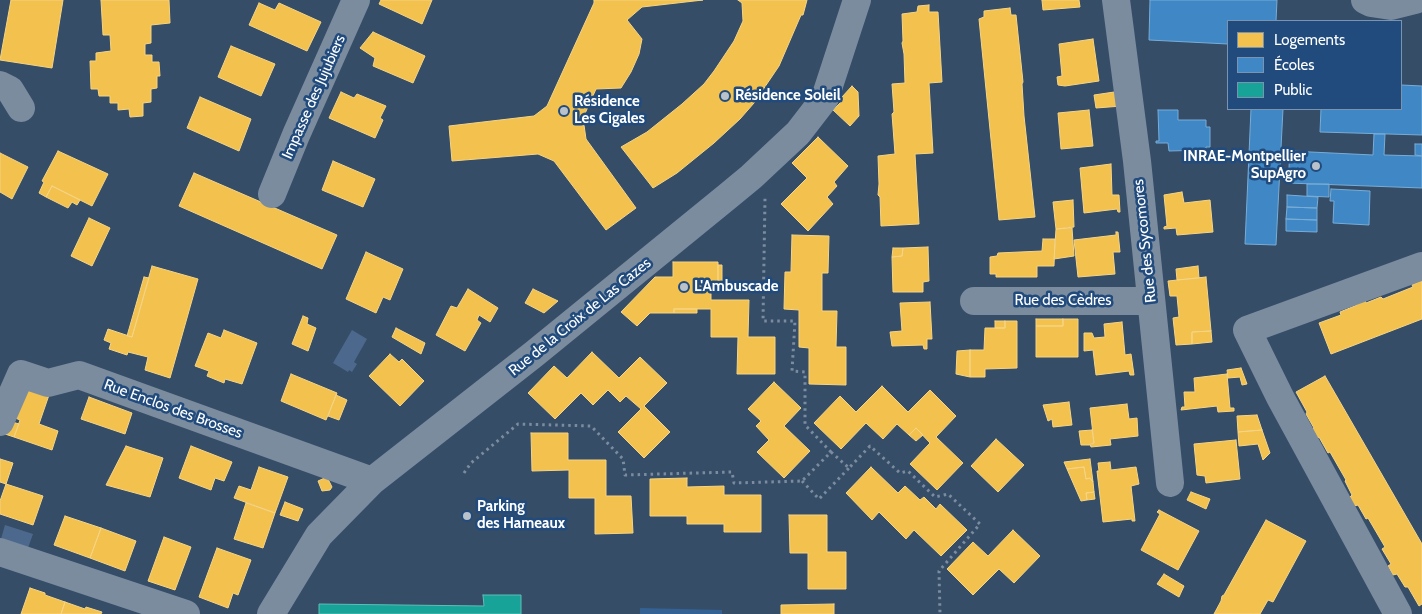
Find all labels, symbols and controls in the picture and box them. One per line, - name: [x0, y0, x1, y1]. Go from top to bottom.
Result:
- legend: [1227, 20, 1402, 110]
- text: Logements: [1274, 31, 1345, 49]
- street label: Impasse des Jujubiers: [278, 32, 350, 162]
- text: Écoles: [1274, 56, 1314, 74]
- text: Public: [1274, 81, 1312, 99]
- place label: Résidence Soleil: [735, 87, 841, 105]
- marker: Résidence Soleil: [719, 90, 731, 102]
- place label: Résidence Les Cigales: [574, 93, 645, 128]
- marker: Résidence Les Cigales: [558, 105, 570, 117]
- place label: INRAE-Montpellier SupAgro: [1183, 148, 1306, 183]
- marker: INRAE-Montpellier SupAgro: [1310, 160, 1322, 172]
- street label: Rue des Sycomores: [1130, 178, 1160, 304]
- street label: Rue de la Croix de Las Cazes: [505, 254, 655, 380]
- place label: L'Ambuscade: [694, 278, 779, 296]
- marker: L'Ambuscade: [678, 281, 690, 293]
- street label: Rue des Cèdres: [1015, 292, 1111, 310]
- street label: Rue Enclos des Brosses: [101, 376, 245, 442]
- place label: Parking des Hameaux: [477, 498, 565, 533]
- marker: Parking des Hameaux: [461, 510, 473, 522]

